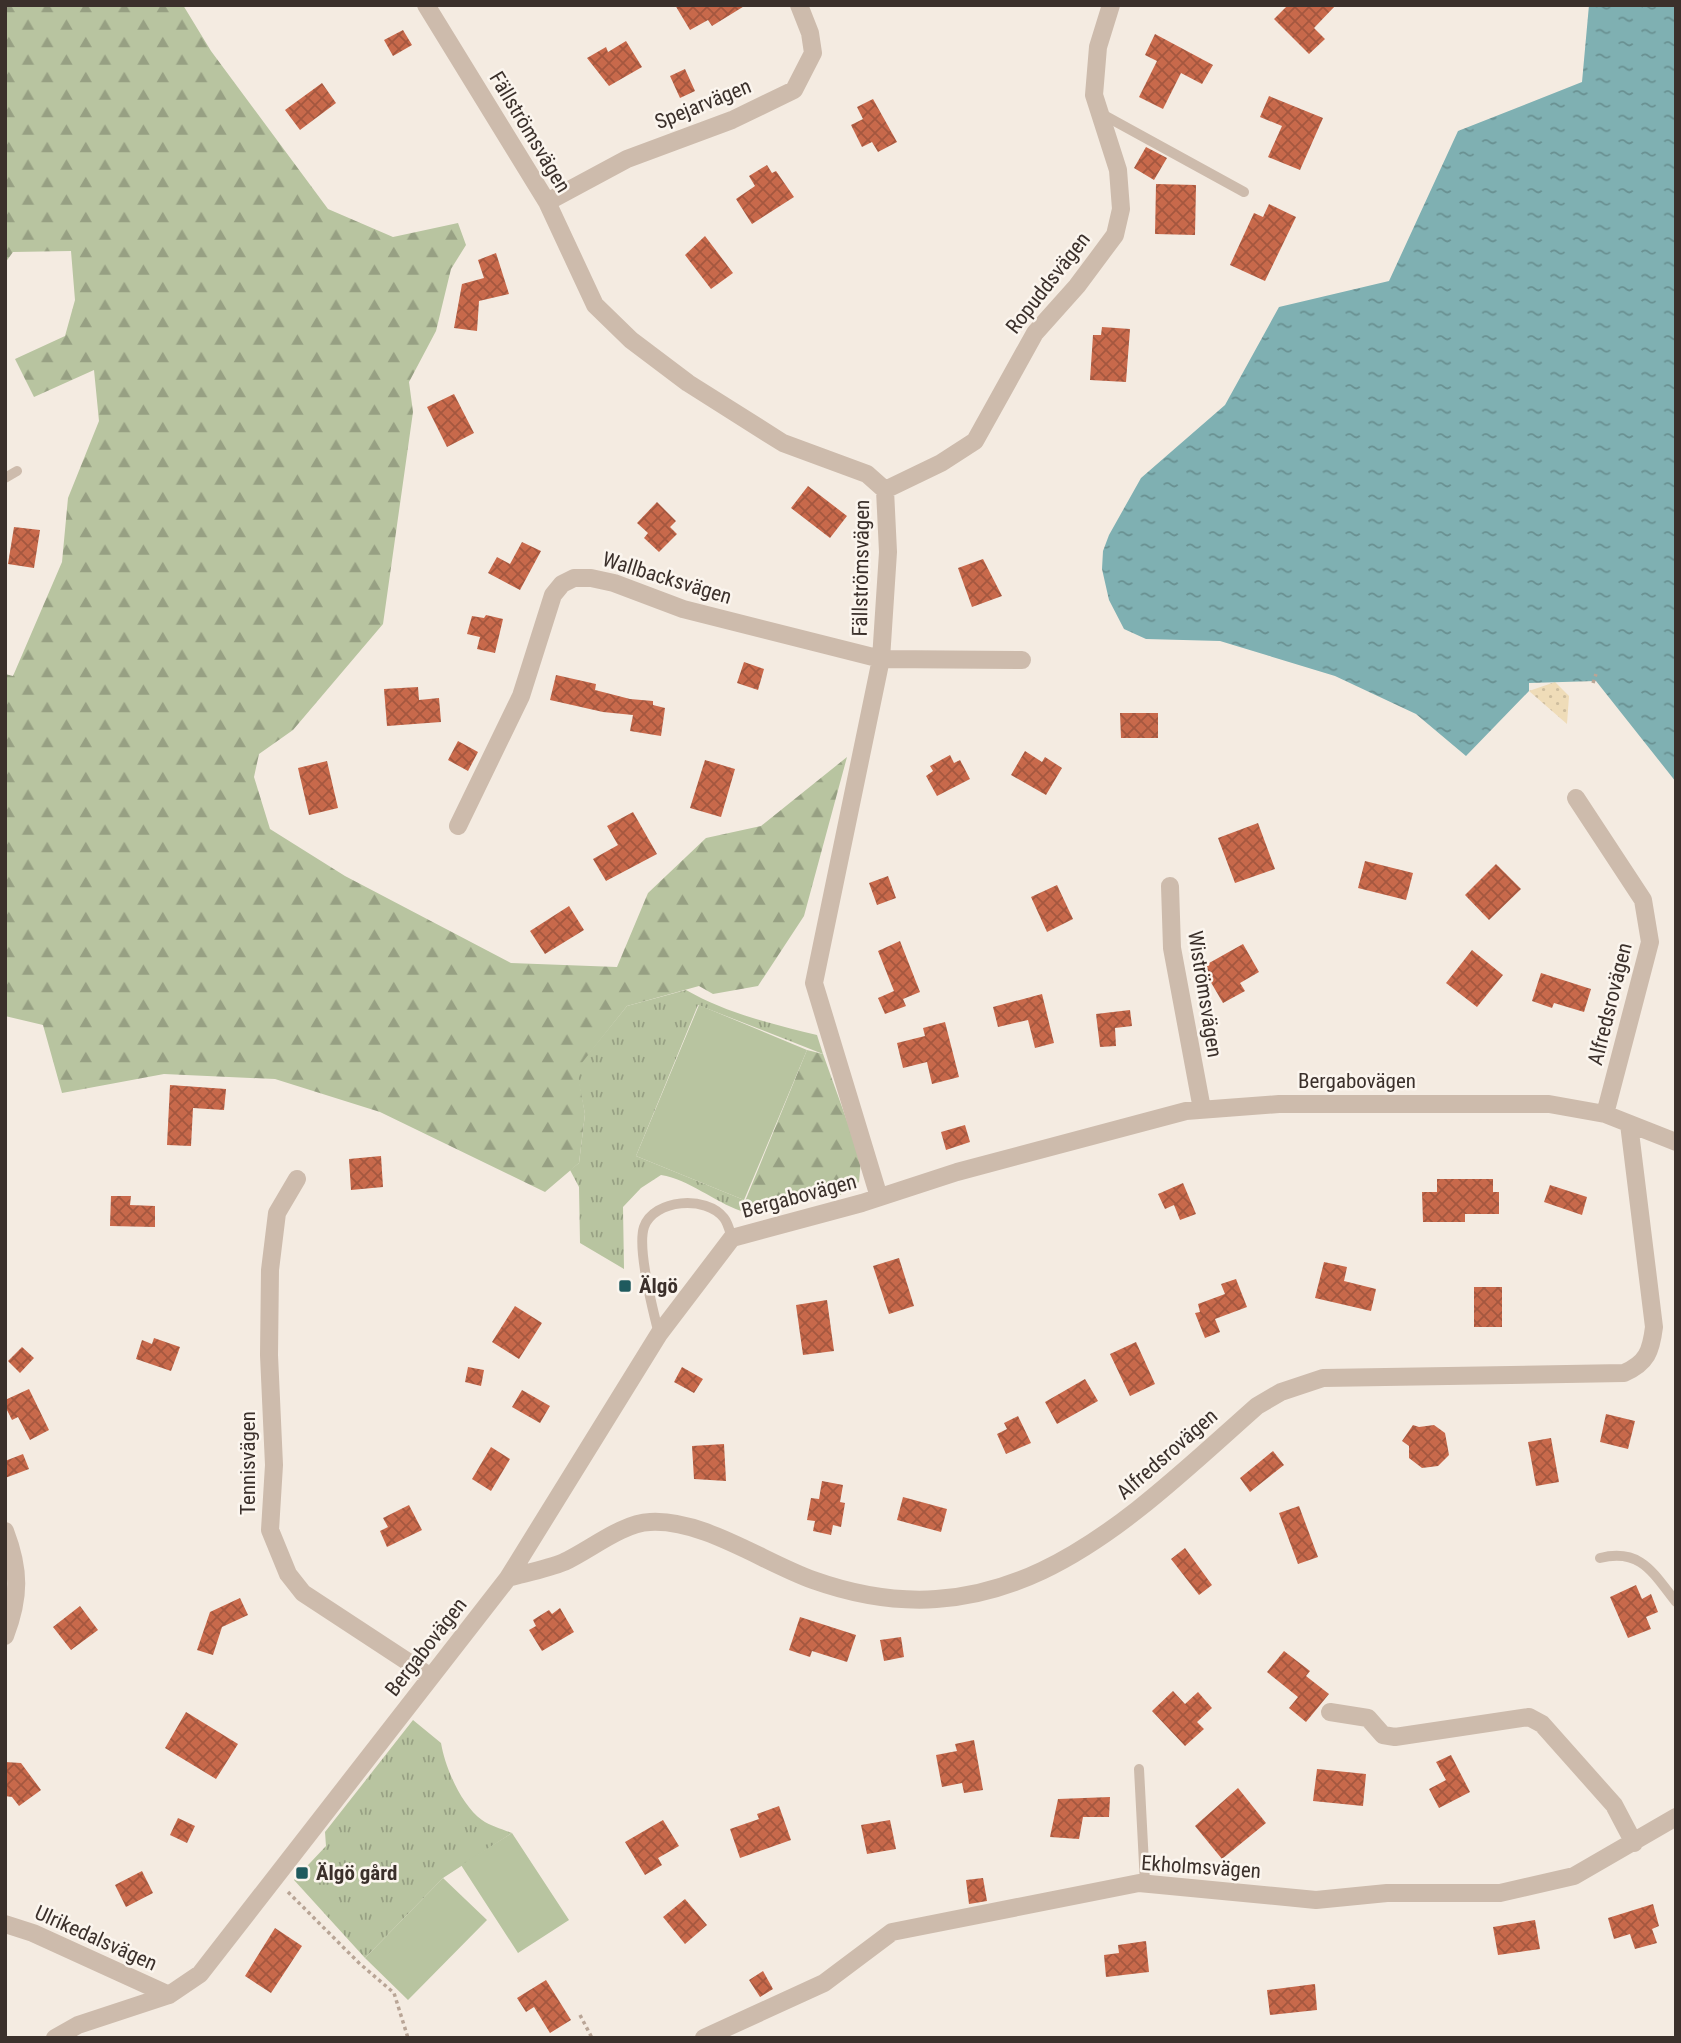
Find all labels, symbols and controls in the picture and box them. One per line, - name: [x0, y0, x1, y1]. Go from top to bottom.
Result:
- street label: Fällströmsvägen: [485, 67, 575, 197]
- street label: Spejarvägen: [651, 74, 755, 134]
- street label: Ropuddsvägen: [1001, 228, 1095, 338]
- street label: Fällströmsvägen: [848, 499, 874, 637]
- street label: Wallbacksvägen: [600, 547, 734, 609]
- street label: Wiströmsvägen: [1183, 929, 1227, 1059]
- street label: Alfredsrovägen: [1583, 940, 1637, 1068]
- street label: Bergabovägen: [1298, 1069, 1416, 1093]
- street label: Bergabovägen: [739, 1169, 859, 1223]
- place label: Älgö: [639, 1274, 678, 1298]
- marker: Älgö: [617, 1278, 633, 1294]
- street label: Alfredsrovägen: [1112, 1404, 1222, 1504]
- street label: Tennisvägen: [236, 1411, 260, 1515]
- street label: Bergabovägen: [380, 1593, 472, 1701]
- street label: Ekholmsvägen: [1140, 1851, 1262, 1883]
- place label: Älgö gård: [316, 1861, 397, 1885]
- marker: Älgö gård: [294, 1865, 310, 1881]
- street label: Ulrikedalsvägen: [31, 1900, 161, 1976]

